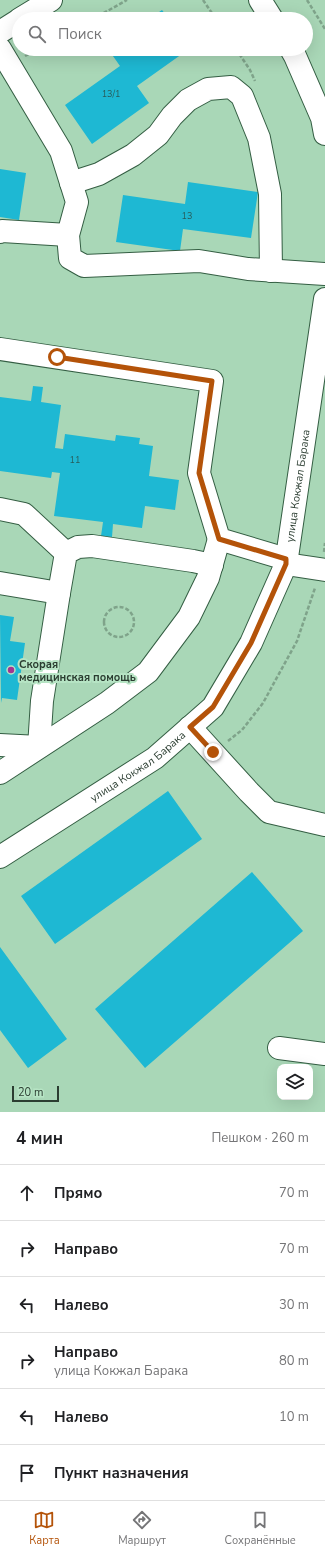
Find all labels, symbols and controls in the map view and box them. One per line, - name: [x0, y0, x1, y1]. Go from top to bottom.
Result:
- search box: [12, 12, 313, 56]
- icon: search: [26, 23, 48, 45]
- text: Поиск: [58, 24, 102, 44]
- house number: 13/1: [102, 88, 120, 100]
- house number: 13: [182, 210, 192, 222]
- route start: [48, 348, 66, 366]
- street label: улица Кокжал Барака: [282, 429, 314, 543]
- house number: 11: [70, 454, 80, 466]
- place label: Скорая медицинская помощь: [19, 657, 136, 685]
- marker: Скорая медицинская помощь: [6, 665, 16, 675]
- street label: улица Кокжал Барака: [87, 728, 189, 806]
- route end: [204, 743, 222, 761]
- map controls: [277, 1064, 313, 1100]
- button: layers: [277, 1064, 313, 1100]
- scale bar: [12, 1084, 59, 1103]
- text: 20 m: [18, 1085, 43, 1100]
- text: 4 мин: [16, 1127, 63, 1150]
- text: Пешком · 260 m: [211, 1129, 309, 1147]
- icon: ahead: [16, 1182, 38, 1204]
- text: Прямо: [54, 1183, 102, 1203]
- text: 70 m: [279, 1184, 309, 1202]
- icon: right: [16, 1238, 38, 1260]
- text: Направо: [54, 1239, 118, 1259]
- text: 70 m: [279, 1240, 309, 1258]
- icon: left: [16, 1294, 38, 1316]
- text: Налево: [54, 1295, 109, 1315]
- text: 30 m: [279, 1296, 309, 1314]
- text: Направо: [54, 1342, 118, 1362]
- icon: right: [16, 1350, 38, 1372]
- text: 80 m: [279, 1352, 309, 1370]
- text: улица Кокжал Барака: [54, 1362, 188, 1380]
- icon: left: [16, 1406, 38, 1428]
- text: Налево: [54, 1407, 109, 1427]
- text: 10 m: [279, 1408, 309, 1426]
- icon: arrive: [16, 1462, 38, 1484]
- text: Пункт назначения: [54, 1463, 189, 1483]
- tab: Карта: [29, 1509, 60, 1548]
- tab: Маршрут: [118, 1509, 166, 1548]
- tab: Сохранённые: [225, 1509, 296, 1548]

